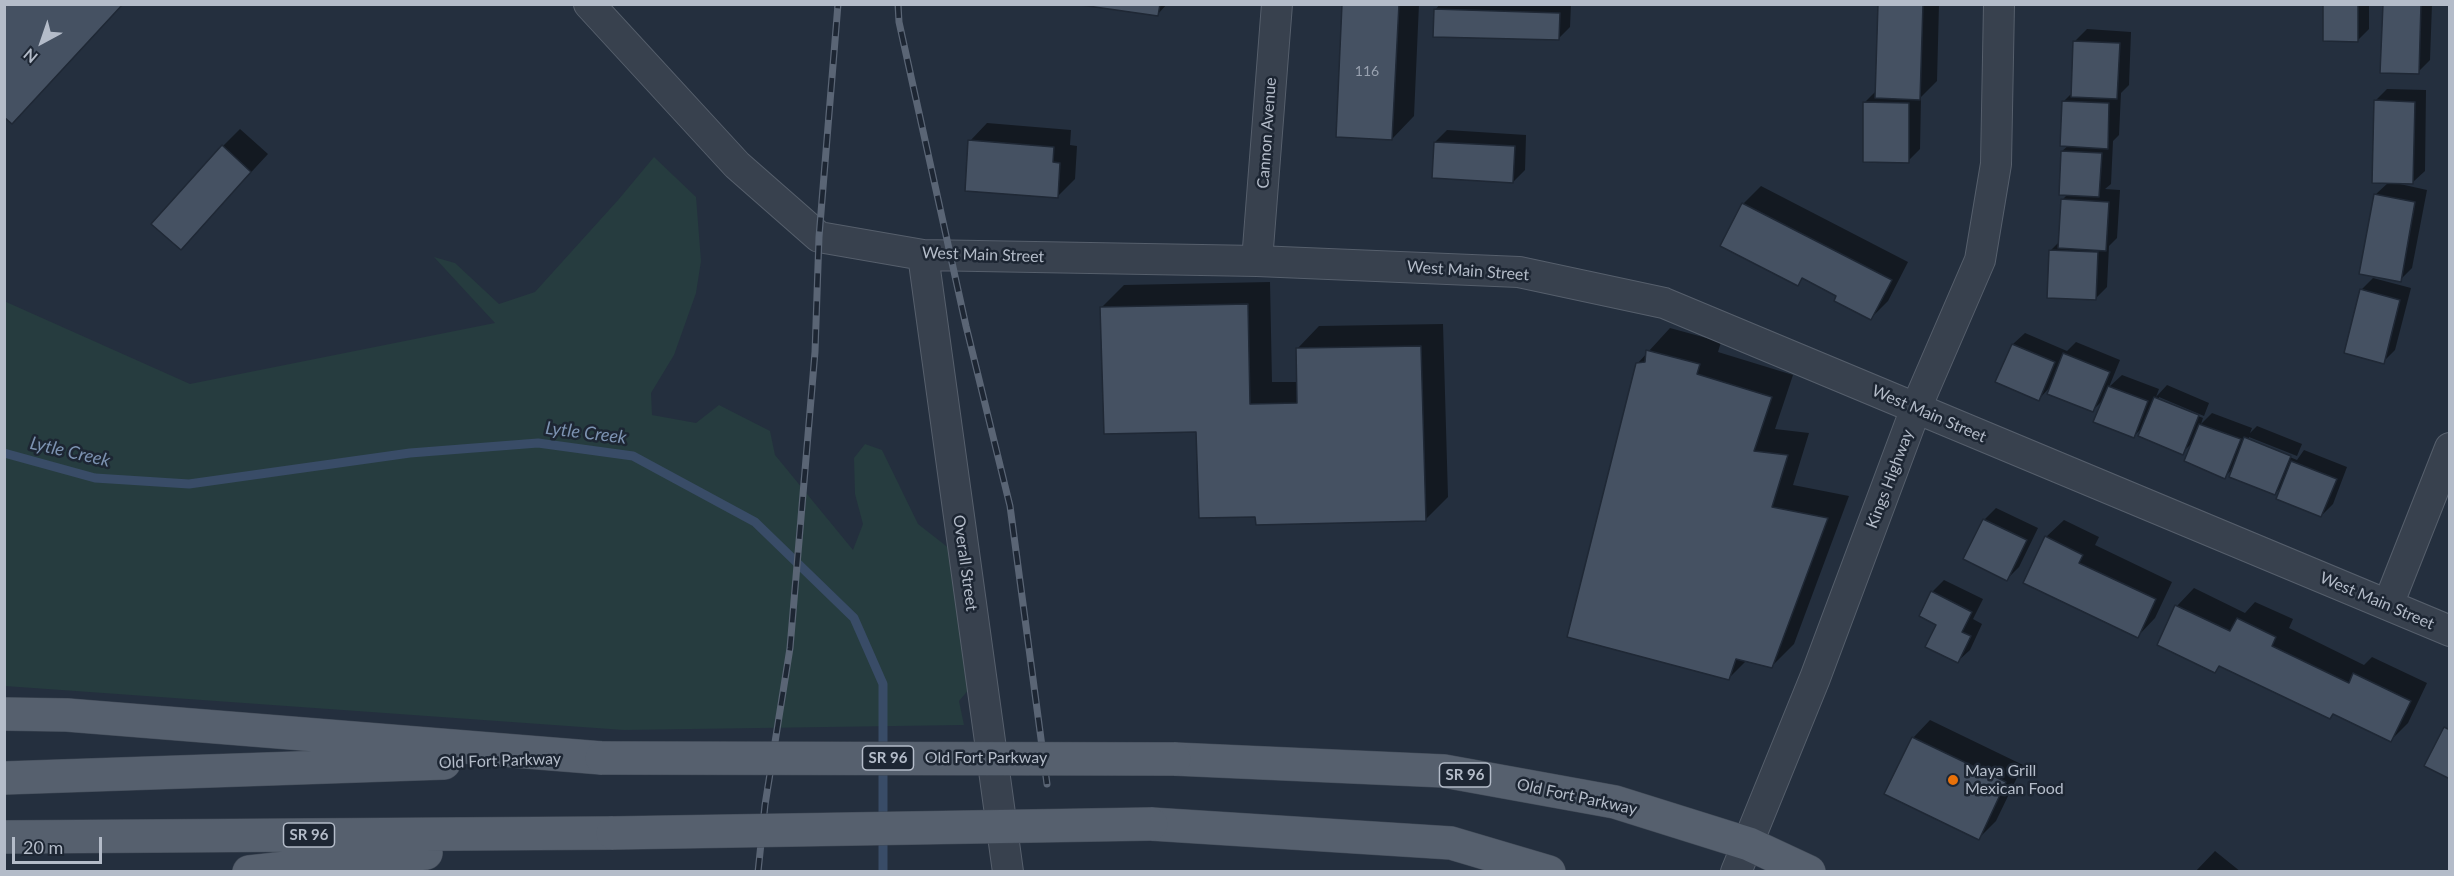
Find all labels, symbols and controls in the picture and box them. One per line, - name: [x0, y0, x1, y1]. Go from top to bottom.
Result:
- north arrow: [12, 12, 72, 72]
- text: N: [19, 45, 41, 67]
- house number: 116: [1355, 63, 1379, 79]
- street label: Cannon Avenue: [1254, 77, 1280, 189]
- street label: West Main Street: [921, 243, 1045, 267]
- street label: West Main Street: [1406, 257, 1530, 285]
- street label: West Main Street: [1869, 381, 1989, 447]
- water label: Lytle Creek: [544, 417, 628, 449]
- street label: Kings Highway: [1862, 427, 1918, 531]
- water label: Lytle Creek: [28, 432, 112, 472]
- street label: Overall Street: [949, 514, 981, 612]
- street label: West Main Street: [2317, 568, 2437, 634]
- road number: SR 96: [862, 746, 914, 770]
- street label: Old Fort Parkway: [925, 748, 1047, 768]
- street label: Old Fort Parkway: [439, 749, 561, 773]
- place label: Maya Grill Mexican Food: [1965, 761, 2064, 799]
- road number: SR 96: [1440, 763, 1490, 787]
- marker: Maya Grill Mexican Food: [1946, 773, 1960, 787]
- street label: Old Fort Parkway: [1515, 775, 1639, 819]
- road number: SR 96: [284, 823, 334, 847]
- scale bar: [15, 825, 105, 863]
- text: 20 m: [23, 836, 63, 858]

